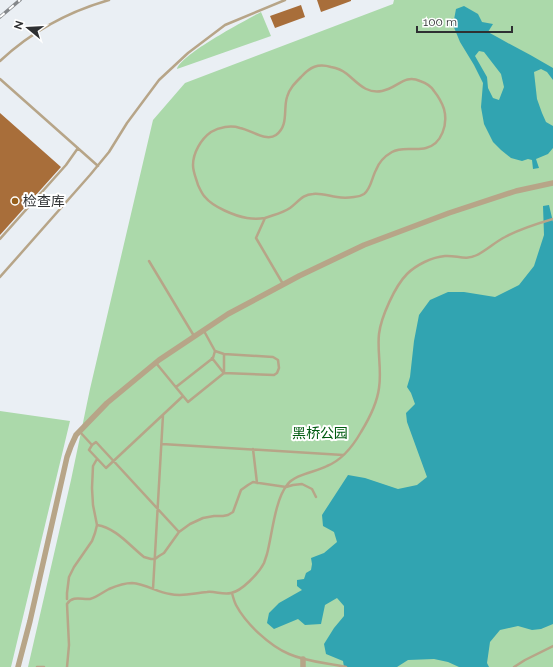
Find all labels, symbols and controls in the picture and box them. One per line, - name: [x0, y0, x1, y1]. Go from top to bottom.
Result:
- north arrow: [8, 8, 48, 48]
- scale bar: [417, 8, 512, 34]
- text: 100 m: [423, 15, 457, 29]
- text: N: [11, 19, 26, 31]
- place label: 检查库: [23, 193, 65, 209]
- marker: 检查库: [10, 196, 20, 206]
- park label: 黑桥公园: [292, 425, 348, 441]

